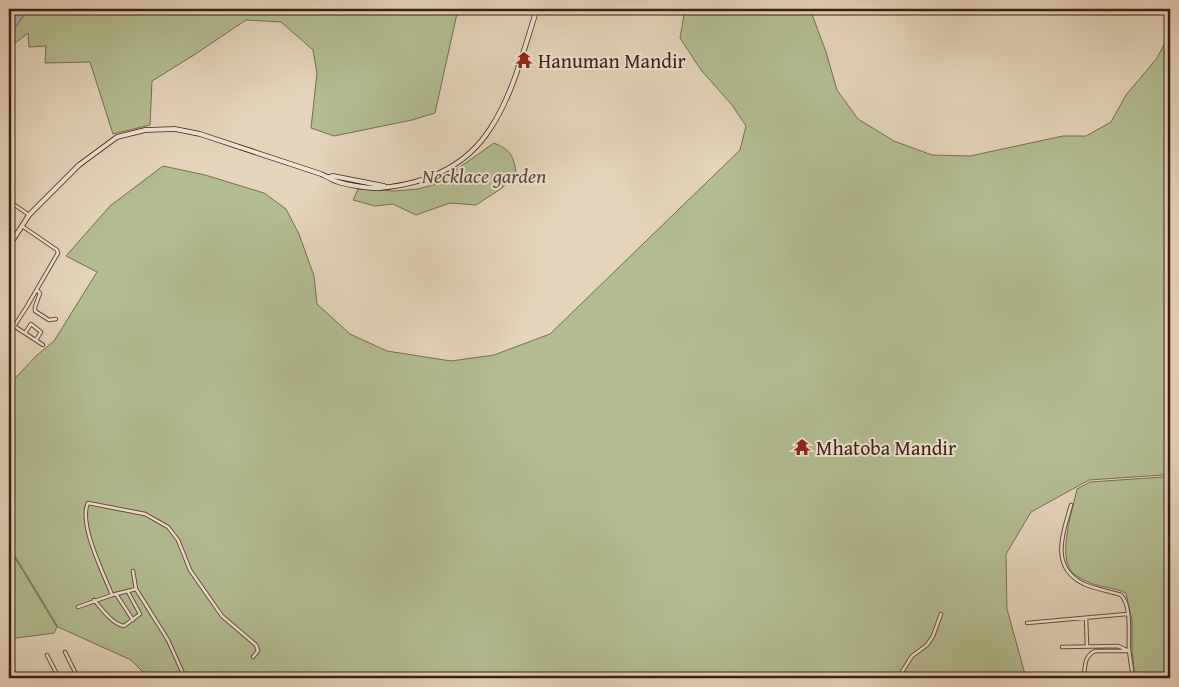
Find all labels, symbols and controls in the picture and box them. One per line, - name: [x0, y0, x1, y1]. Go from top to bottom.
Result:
- place label: Hanuman Mandir: [538, 46, 686, 75]
- temple icon: Hanuman Mandir: [514, 50, 534, 70]
- park label: Necklace garden: [421, 161, 546, 190]
- place label: Mhatoba Mandir: [816, 433, 956, 462]
- temple icon: Mhatoba Mandir: [792, 437, 812, 457]

